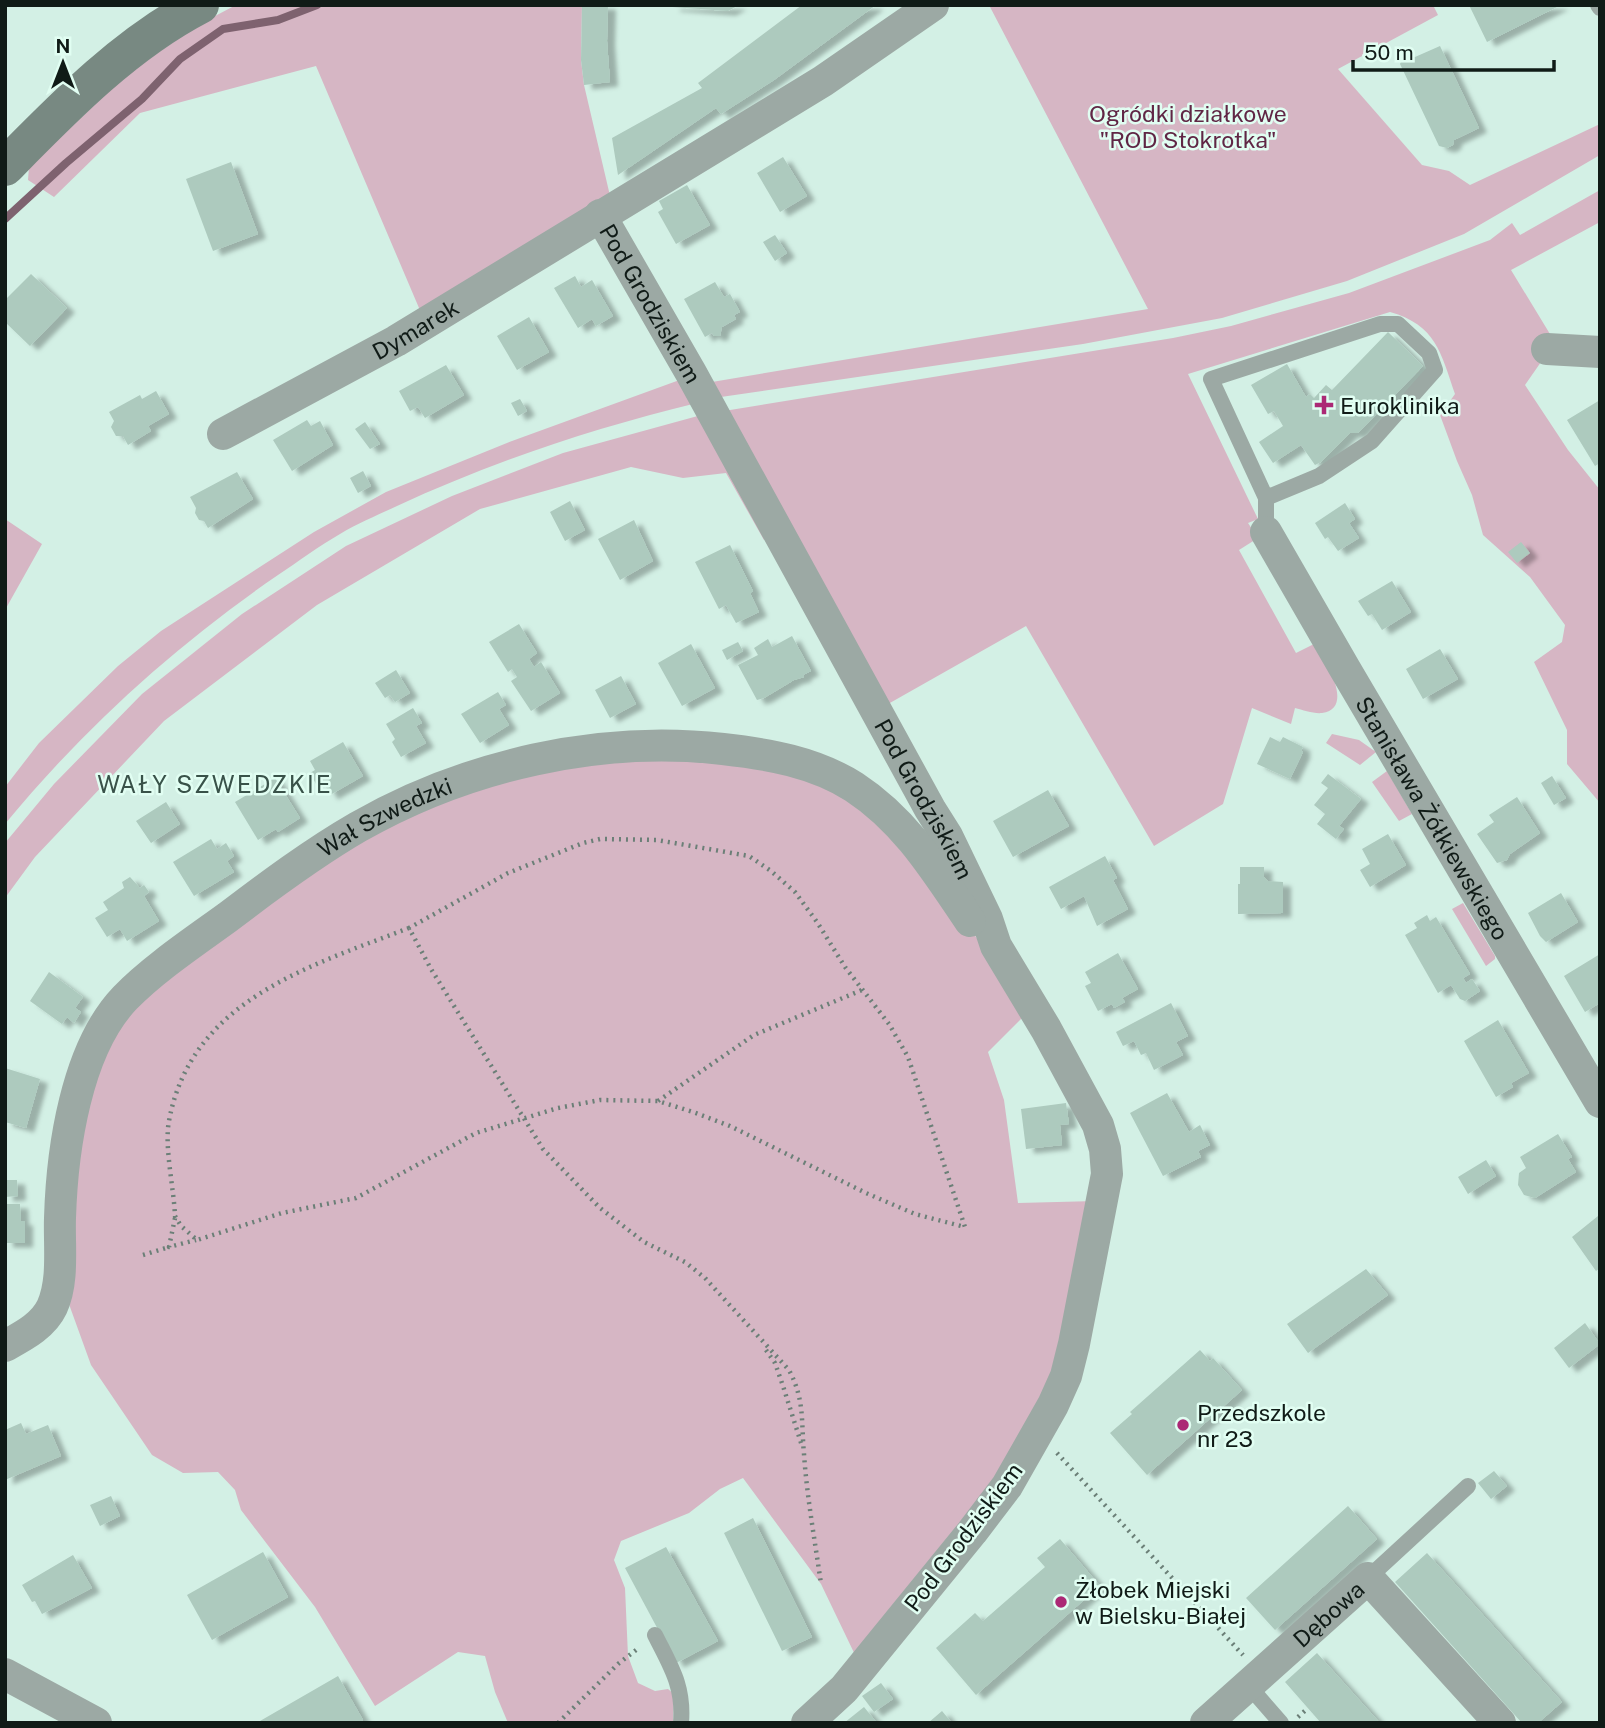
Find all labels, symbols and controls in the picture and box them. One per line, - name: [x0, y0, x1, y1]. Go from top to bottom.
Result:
- north arrow: [28, 28, 98, 98]
- scale bar: [1353, 28, 1554, 72]
- text: N: [56, 35, 70, 57]
- text: 50 m: [1364, 40, 1414, 65]
- park label: Ogródki działkowe "ROD Stokrotka": [1089, 100, 1287, 153]
- street label: Pod Grodziskiem: [594, 219, 707, 388]
- street label: Dymarek: [367, 293, 463, 365]
- place label: Euroklinika: [1340, 392, 1459, 419]
- marker: Euroklinika: [1314, 395, 1334, 415]
- street label: Stanisława Żółkiewskiego: [1351, 691, 1515, 945]
- street label: Pod Grodziskiem: [870, 714, 979, 883]
- district label: WAŁY SZWEDZKIE: [97, 770, 333, 798]
- street label: Wał Szwedzki: [312, 771, 456, 862]
- place label: Przedszkole nr 23: [1197, 1399, 1326, 1452]
- marker: Przedszkole nr 23: [1175, 1417, 1191, 1433]
- street label: Pod Grodziskiem: [898, 1457, 1028, 1617]
- street label: Dębowa: [1287, 1575, 1369, 1652]
- place label: Żłobek Miejski w Bielsku-Białej: [1075, 1576, 1246, 1629]
- marker: Żłobek Miejski w Bielsku-Białej: [1053, 1594, 1069, 1610]

